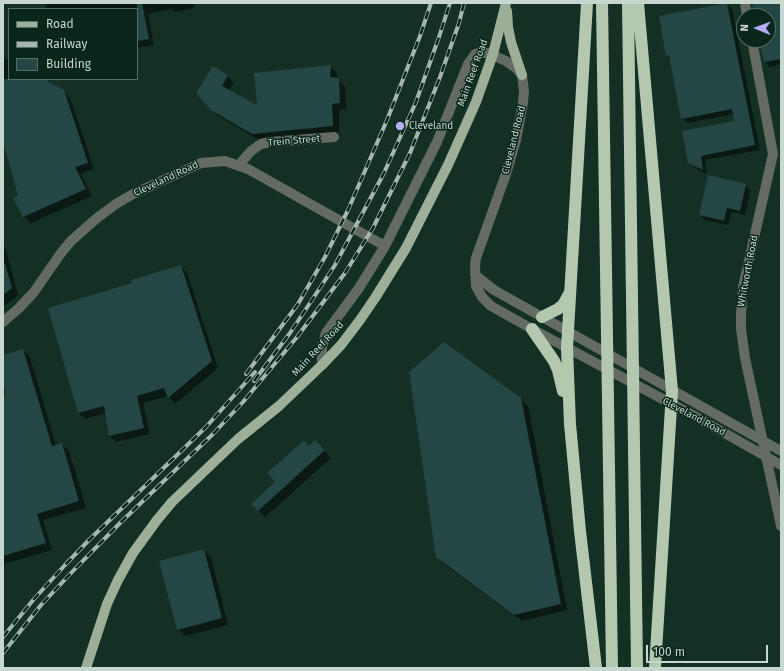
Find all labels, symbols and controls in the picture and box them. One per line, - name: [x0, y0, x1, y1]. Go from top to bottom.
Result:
- legend: [8, 8, 138, 80]
- north arrow: [736, 8, 776, 48]
- text: Road: [46, 17, 74, 31]
- text: N: [738, 24, 751, 32]
- text: Railway: [46, 37, 87, 51]
- street label: Main Reef Road: [455, 38, 491, 108]
- text: Building: [46, 57, 91, 71]
- street label: Cleveland Road: [500, 105, 528, 175]
- marker: Cleveland: [394, 120, 406, 132]
- place label: Cleveland: [409, 120, 453, 132]
- street label: Trein Street: [267, 133, 321, 149]
- street label: Cleveland Road: [132, 159, 200, 199]
- street label: Whitworth Road: [735, 234, 761, 308]
- street label: Main Reef Road: [290, 319, 346, 379]
- street label: Cleveland Road: [660, 395, 728, 439]
- scale bar: [648, 637, 770, 663]
- text: 100 m: [653, 645, 685, 659]

